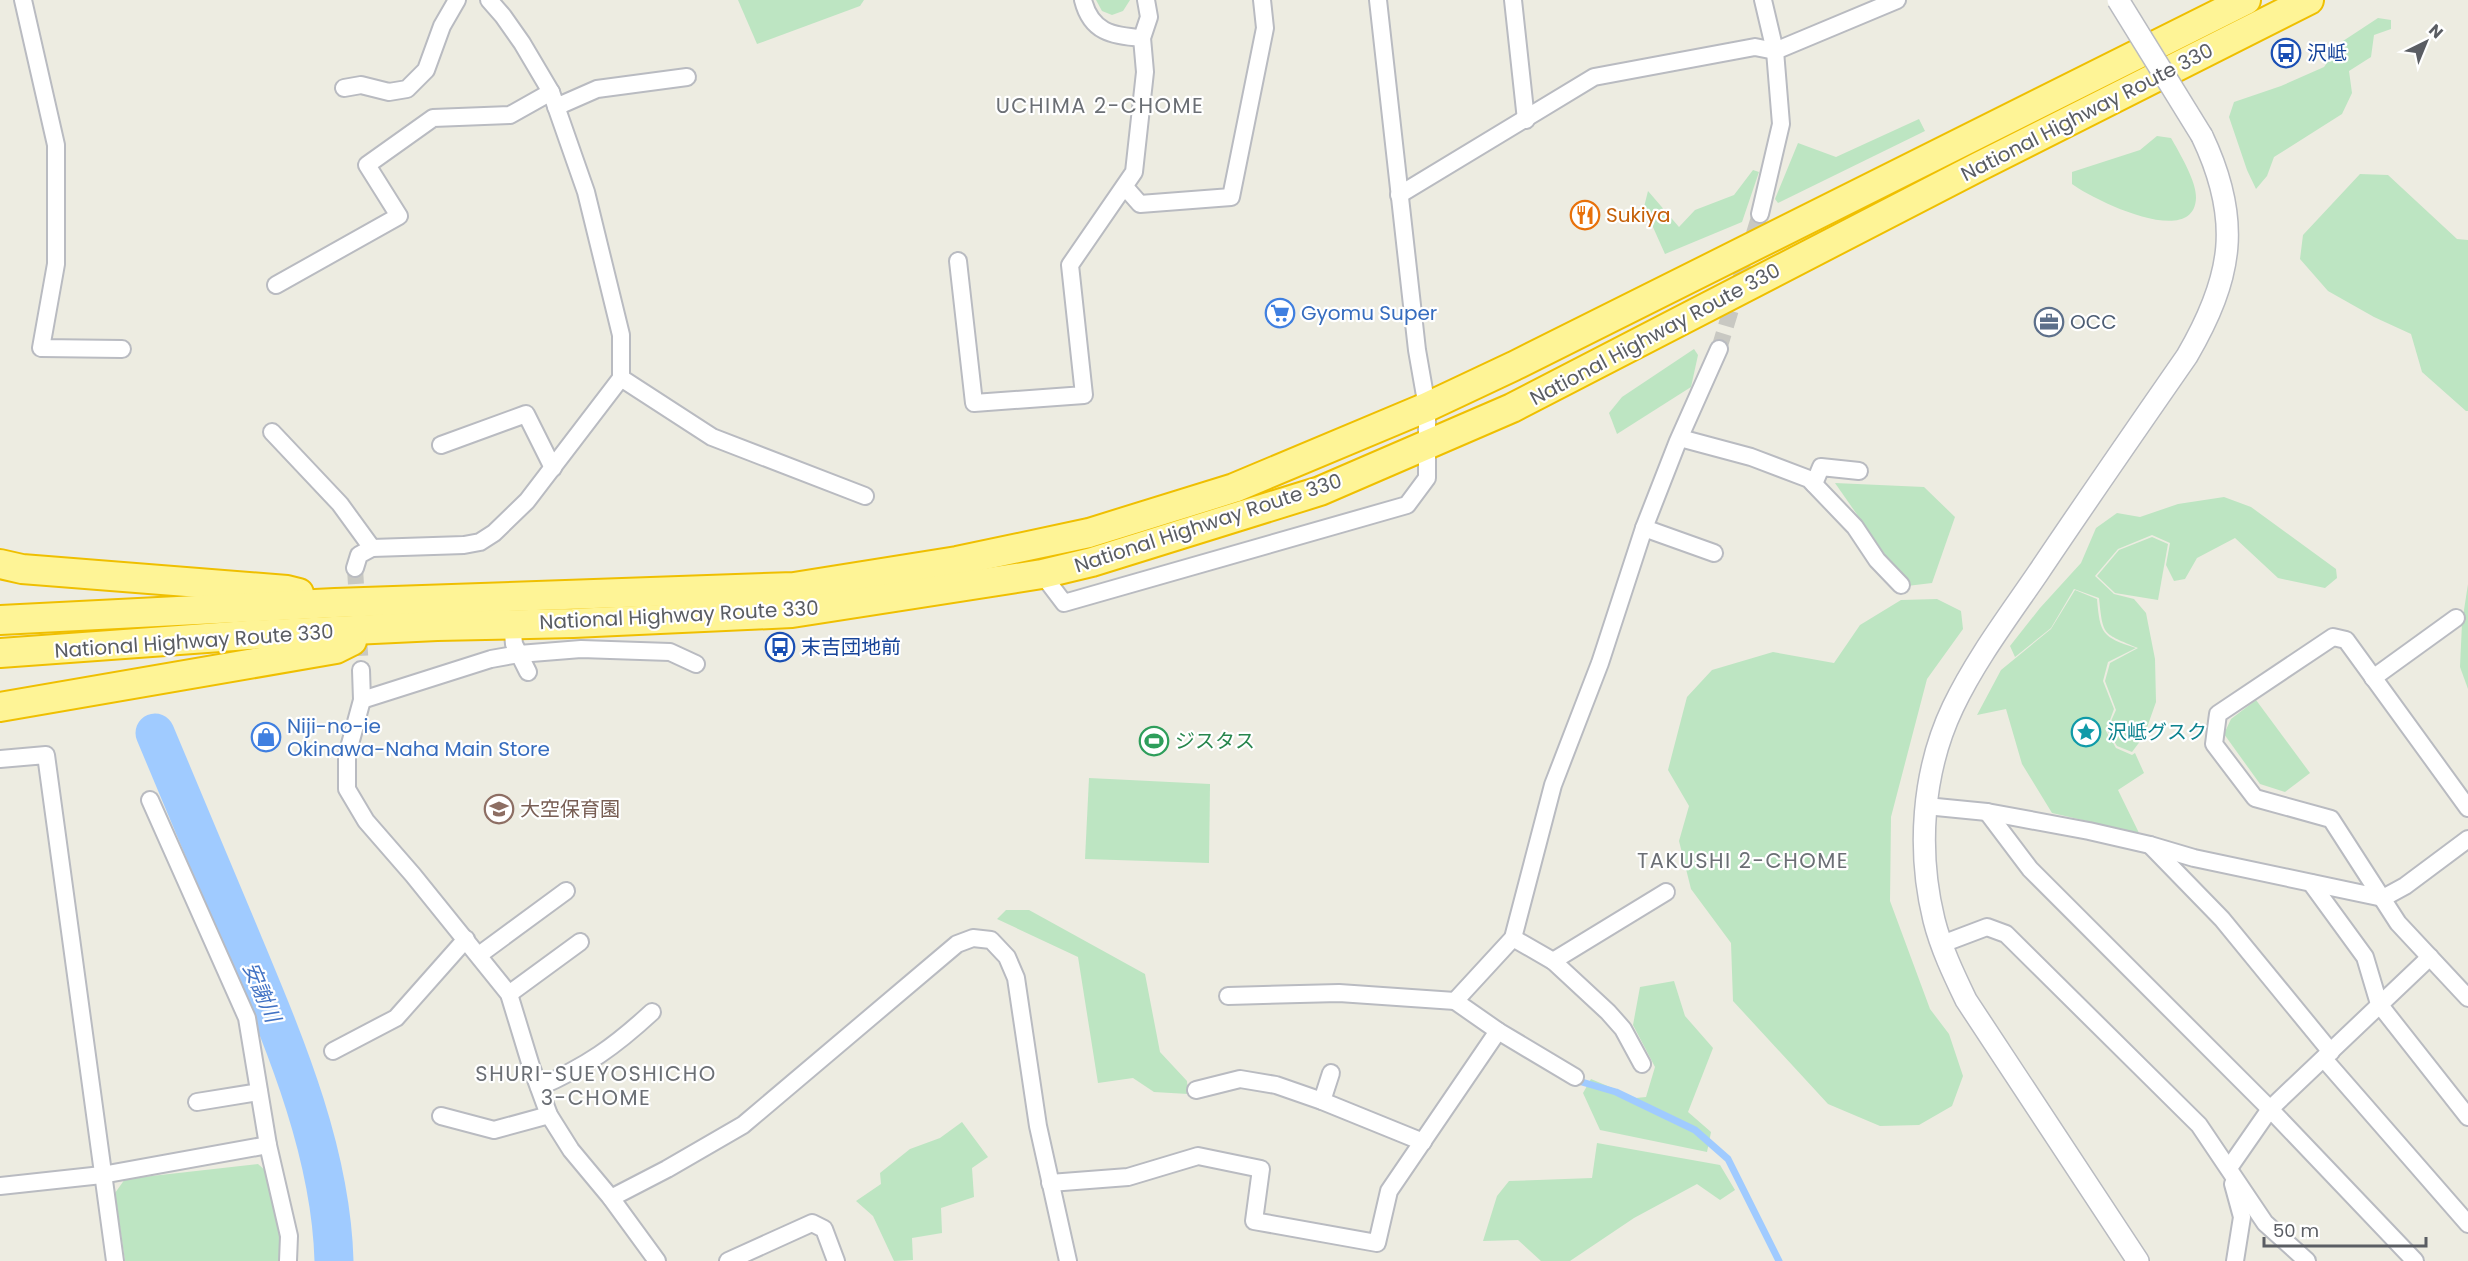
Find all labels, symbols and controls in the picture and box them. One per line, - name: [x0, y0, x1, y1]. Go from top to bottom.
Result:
- north arrow: [2396, 12, 2456, 72]
- text: N: [2424, 19, 2448, 44]
- street label: National Highway Route 330: [1956, 36, 2218, 188]
- bus stop icon: 沢岻: [2270, 37, 2302, 69]
- place label: 沢岻: [2307, 39, 2347, 67]
- district label: UCHIMA 2-CHOME: [996, 91, 1204, 120]
- restaurant icon: Sukiya: [1569, 199, 1601, 231]
- place label: Sukiya: [1606, 201, 1671, 229]
- street label: National Highway Route 330: [1525, 256, 1785, 412]
- supermarket icon: Gyomu Super: [1264, 297, 1296, 329]
- place label: Gyomu Super: [1301, 299, 1437, 327]
- office icon: OCC: [2033, 306, 2065, 338]
- place label: OCC: [2070, 308, 2117, 336]
- street label: National Highway Route 330: [1071, 466, 1345, 580]
- street label: National Highway Route 330: [539, 594, 819, 636]
- street label: National Highway Route 330: [54, 617, 334, 665]
- bus stop icon: 末吉団地前: [764, 631, 796, 663]
- place label: 末吉団地前: [801, 633, 901, 661]
- place label: Niji-no-ie Okinawa-Naha Main Store: [287, 712, 550, 763]
- place icon: 沢岻グスク: [2070, 716, 2102, 748]
- place label: 沢岻グスク: [2107, 718, 2207, 746]
- shop icon: Niji-no-ie Okinawa-Naha Main Store: [250, 721, 282, 753]
- sports icon: ジスタス: [1138, 725, 1170, 757]
- place label: ジスタス: [1175, 727, 1255, 755]
- school or university icon: 大空保育園: [483, 793, 515, 825]
- place label: 大空保育園: [520, 795, 620, 823]
- district label: TAKUSHI 2-CHOME: [1637, 846, 1849, 875]
- water label: 安謝川: [236, 957, 288, 1029]
- district label: SHURI-SUEYOSHICHO 3-CHOME: [475, 1059, 717, 1112]
- scale bar: [2264, 1210, 2426, 1248]
- text: 50 m: [2273, 1218, 2319, 1243]

